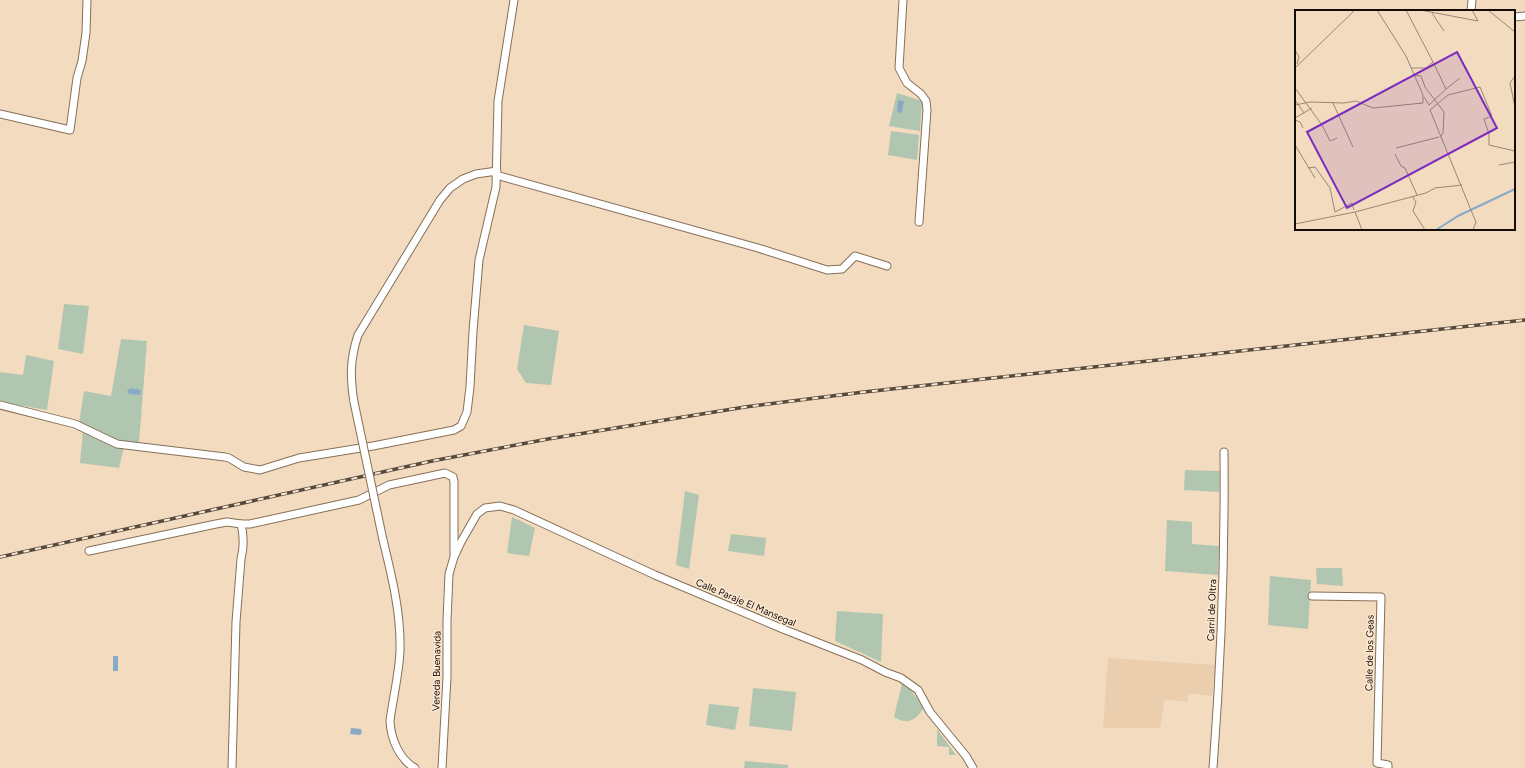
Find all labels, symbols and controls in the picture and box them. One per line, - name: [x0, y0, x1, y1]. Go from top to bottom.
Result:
- inset map: [1295, 10, 1515, 230]
- street label: Calle Paraje El Mansegal: [694, 575, 798, 629]
- street label: Carril de Oltra: [1204, 579, 1219, 641]
- street label: Calle de los Geas: [1362, 614, 1377, 691]
- street label: Vereda Buenavida: [429, 631, 444, 711]

